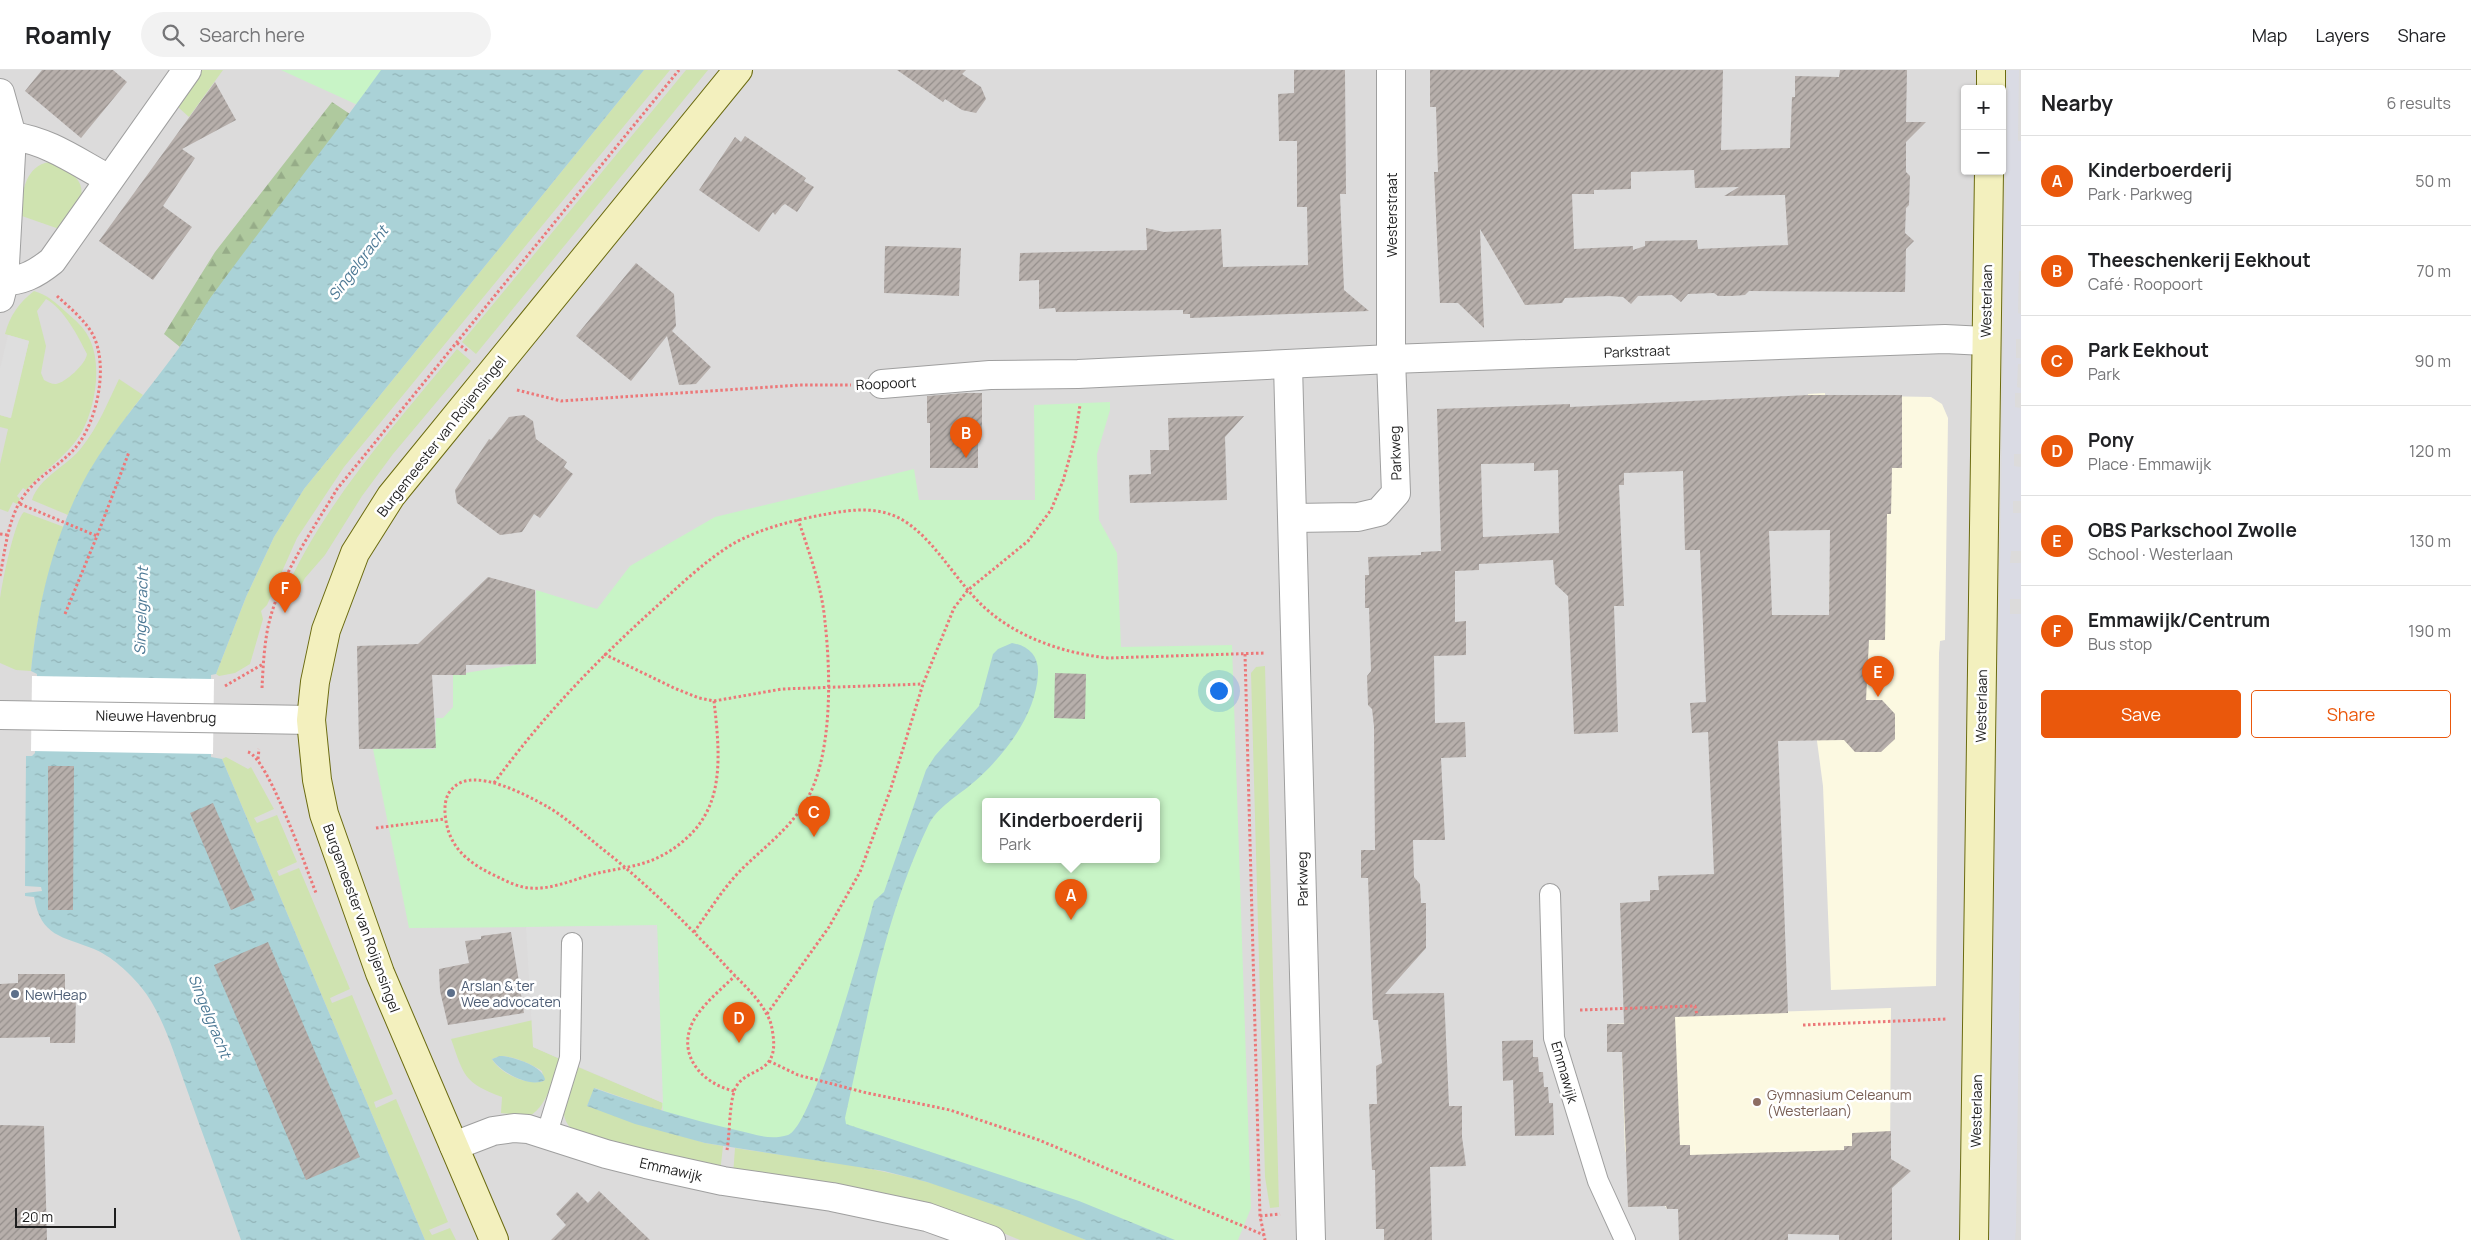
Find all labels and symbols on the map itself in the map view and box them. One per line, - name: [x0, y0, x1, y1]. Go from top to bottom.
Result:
- street label: Westerstraat: [1382, 172, 1401, 257]
- water label: Singelgracht: [323, 220, 394, 305]
- street label: Westerlaan: [1976, 264, 1996, 338]
- street label: Parkstraat: [1603, 340, 1671, 362]
- street label: Burgemeester van Roijensingel: [372, 352, 510, 520]
- street label: Roopoort: [855, 372, 917, 394]
- pin: B: [950, 417, 982, 458]
- street label: Parkweg: [1385, 425, 1405, 481]
- water label: Singelgracht: [129, 564, 153, 656]
- pin: F: [269, 572, 301, 613]
- pin: E: [1862, 656, 1894, 697]
- street label: Westerlaan: [1971, 669, 1991, 743]
- your location: [1206, 678, 1232, 704]
- street label: Nieuwe Havenbrug: [95, 705, 217, 727]
- pin: C: [798, 796, 830, 837]
- street label: Burgemeester van Roijensingel: [319, 821, 405, 1015]
- street label: Parkweg: [1292, 851, 1312, 907]
- pin: A: [1055, 879, 1087, 920]
- water label: Singelgracht: [184, 971, 237, 1063]
- place label: Arslan & ter Wee advocaten: [461, 976, 561, 1011]
- place label: NewHeap: [25, 985, 87, 1004]
- marker: Arslan & ter Wee advocaten: [445, 987, 457, 999]
- marker: NewHeap: [9, 988, 21, 1000]
- pin: D: [723, 1002, 755, 1043]
- street label: Emmawijk: [1547, 1039, 1583, 1106]
- street label: Westerlaan: [1966, 1074, 1986, 1148]
- place label: Gymnasium Celeanum (Westerlaan): [1767, 1085, 1912, 1120]
- marker: Gymnasium Celeanum (Westerlaan): [1751, 1096, 1763, 1108]
- street label: Emmawijk: [638, 1153, 705, 1186]
- scale bar: [15, 1205, 116, 1228]

